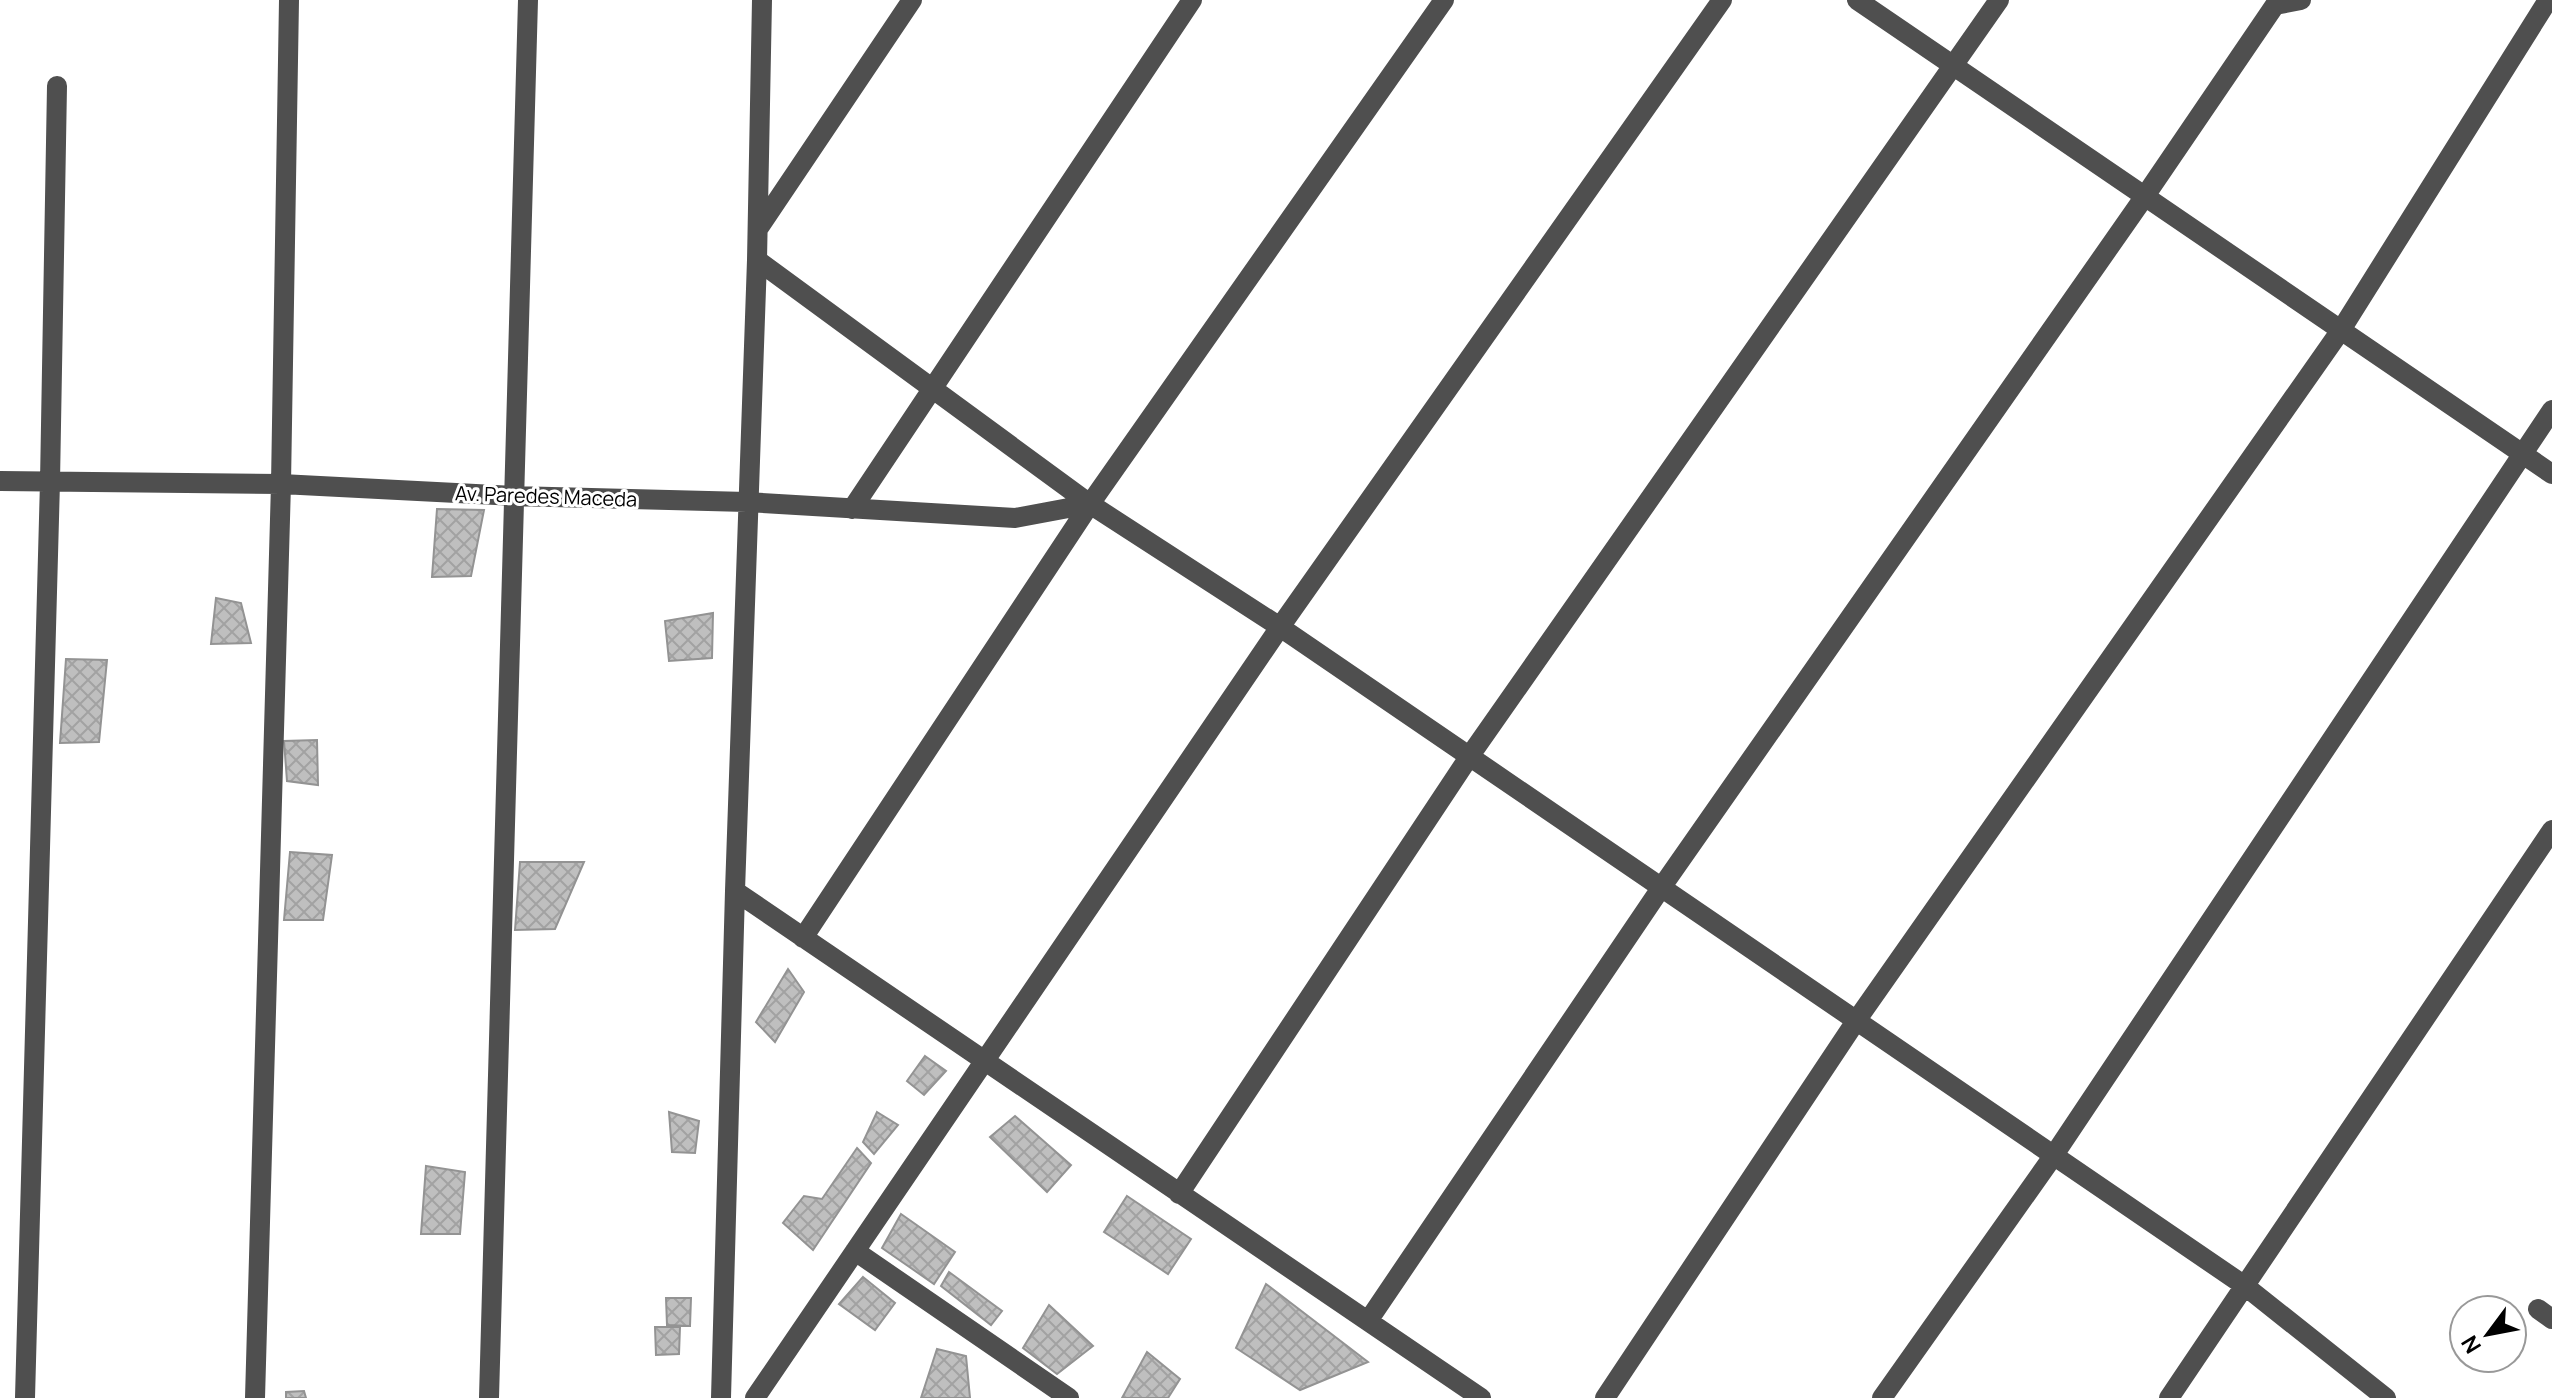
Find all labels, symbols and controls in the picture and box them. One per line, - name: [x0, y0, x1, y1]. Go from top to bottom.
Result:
- street label: Av. Paredes Maceda: [454, 479, 638, 513]
- north arrow: [2448, 1294, 2528, 1374]
- text: N: [2454, 1330, 2488, 1359]

